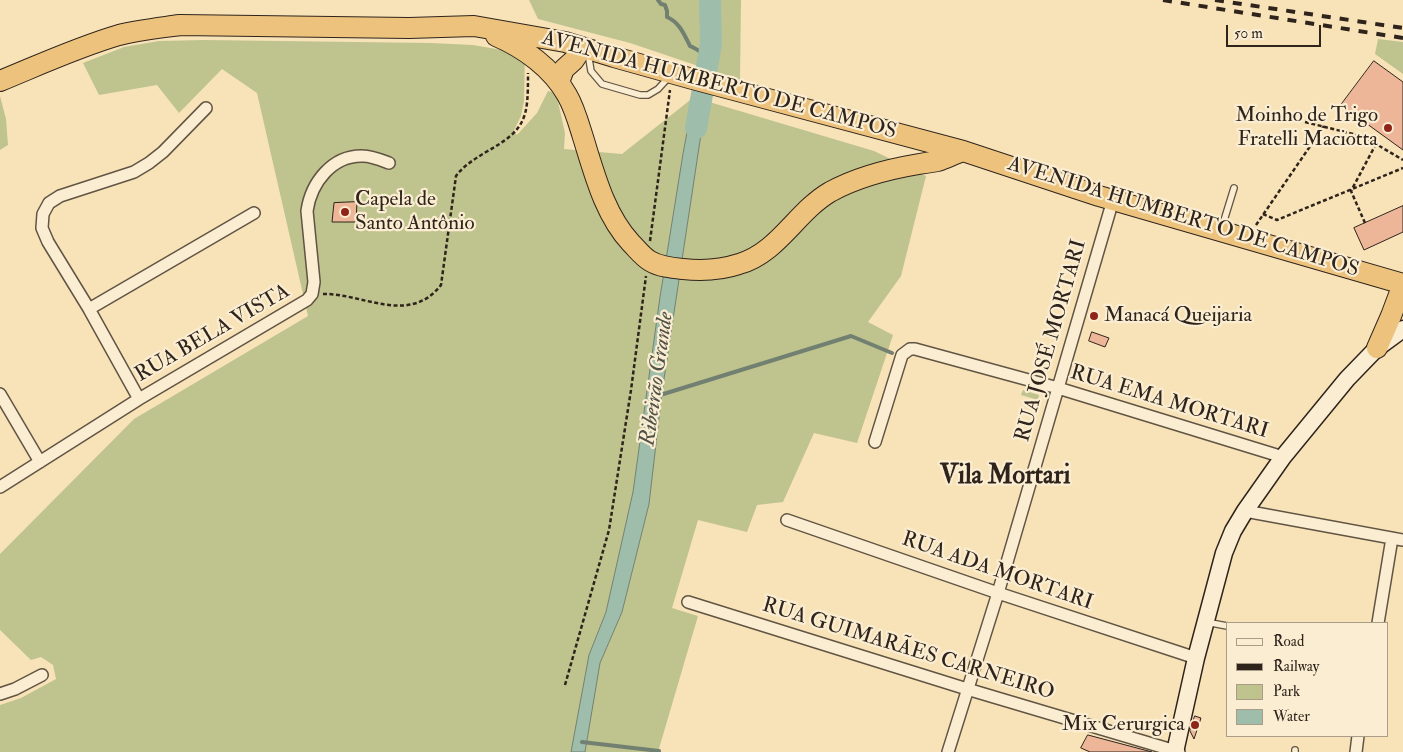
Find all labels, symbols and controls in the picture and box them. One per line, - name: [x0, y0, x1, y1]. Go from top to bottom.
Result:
- scale bar: [1228, 15, 1323, 47]
- text: 50 m: [1234, 24, 1263, 43]
- street label: AVENIDA HUMBERTO DE CAMPOS: [539, 26, 899, 146]
- place label: Moinho de Trigo Fratelli Maciotta: [1235, 103, 1378, 153]
- marker: Moinho de Trigo Fratelli Maciotta: [1382, 122, 1394, 134]
- street label: AVENIDA HUMBERTO DE CAMPOS: [1004, 152, 1362, 284]
- place label: Capela de Santo Antônio: [355, 187, 475, 237]
- marker: Capela de Santo Antônio: [339, 206, 351, 218]
- street label: RUA JOSÉ MORTARI: [1011, 237, 1093, 445]
- street label: RUA BELA VISTA: [131, 279, 295, 389]
- place label: Manacá Queijaria: [1104, 303, 1252, 329]
- water label: Ribeirão Grande: [636, 310, 680, 448]
- marker: Manacá Queijaria: [1088, 310, 1100, 322]
- street label: RUA EMA MORTARI: [1067, 361, 1271, 445]
- district label: Vila Mortari: [940, 461, 1070, 493]
- street label: RUA ADA MORTARI: [898, 527, 1096, 617]
- street label: RUA GUIMARÃES CARNEIRO: [759, 593, 1057, 707]
- legend: [1226, 622, 1388, 737]
- text: Road: [1273, 632, 1304, 651]
- text: Railway: [1273, 657, 1319, 676]
- text: Park: [1273, 682, 1300, 701]
- text: Water: [1273, 707, 1310, 726]
- place label: Mix Cerurgica: [1062, 712, 1185, 738]
- marker: Mix Cerurgica: [1189, 719, 1201, 731]

